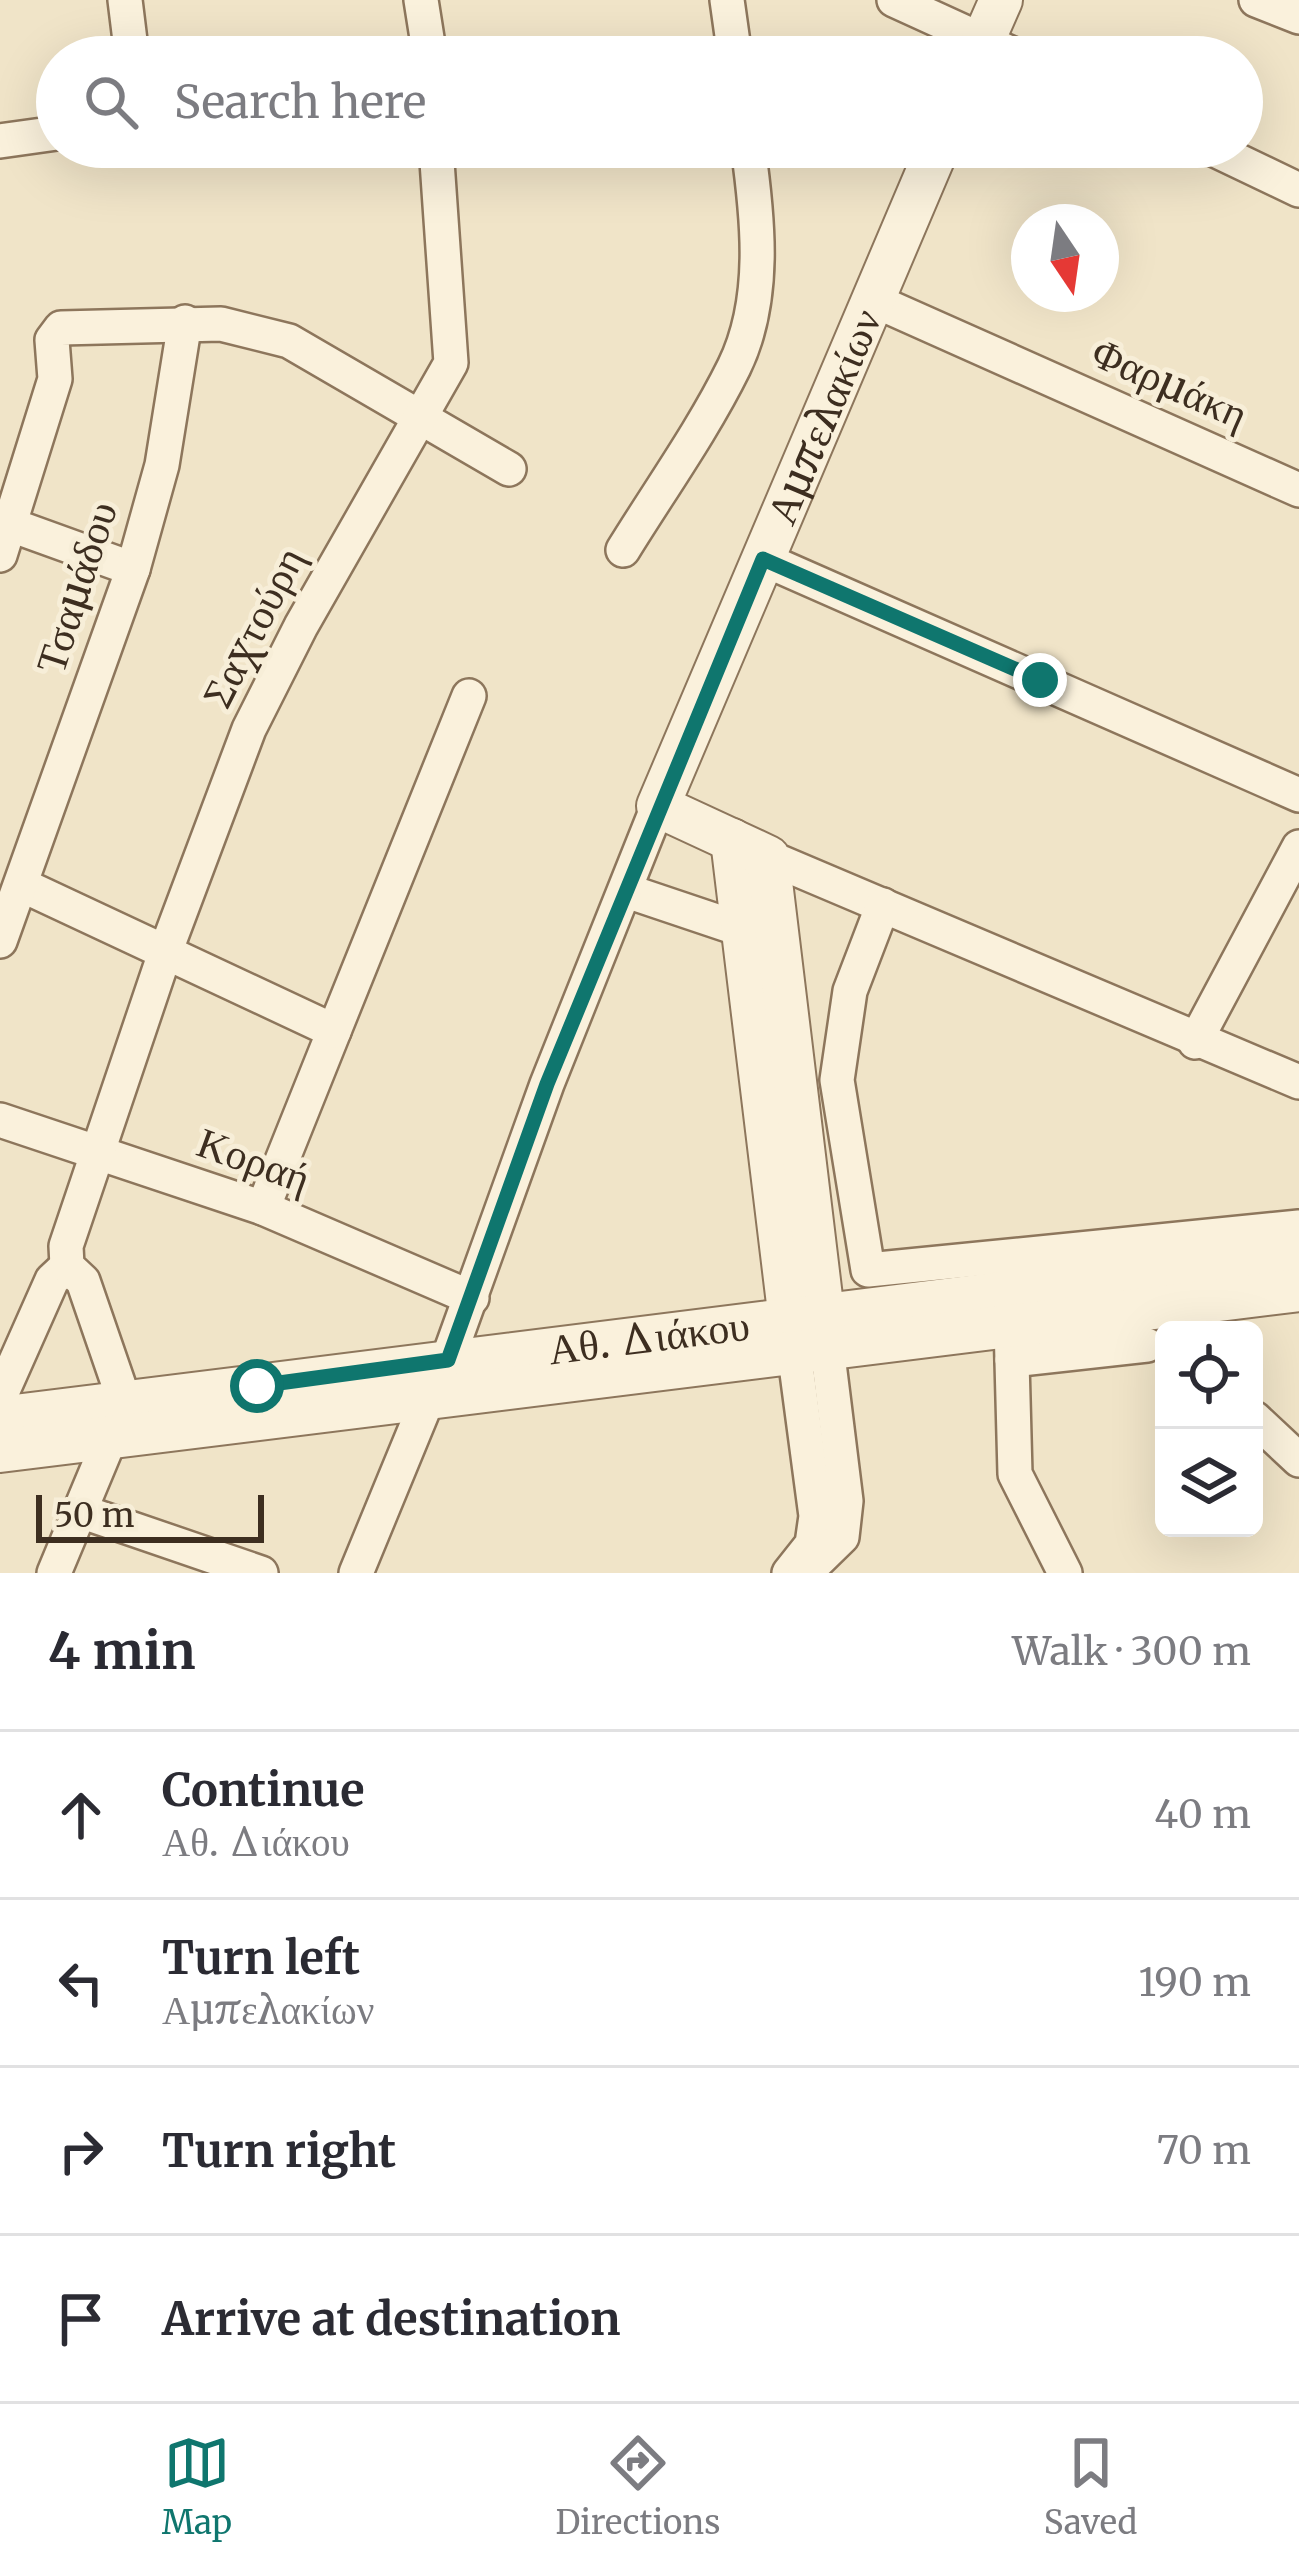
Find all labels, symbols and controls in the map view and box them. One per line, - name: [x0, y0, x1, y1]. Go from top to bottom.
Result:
- search box: [36, 36, 1263, 168]
- icon: search: [78, 69, 144, 135]
- text: Search here: [174, 74, 426, 130]
- north arrow: [1011, 204, 1119, 312]
- street label: Αμπελακίων: [755, 301, 892, 532]
- street label: Φαρμάκη: [1084, 326, 1256, 440]
- street label: Τσαμάδου: [24, 495, 128, 679]
- street label: Σαχτούρη: [191, 538, 315, 716]
- route end: [1013, 653, 1067, 707]
- street label: Κοραή: [190, 1116, 318, 1204]
- street label: Αθ. Διάκου: [545, 1299, 753, 1375]
- map controls: [1155, 1321, 1263, 1537]
- button: locate: [1155, 1321, 1263, 1429]
- route start: [230, 1359, 284, 1413]
- button: layers: [1155, 1429, 1263, 1537]
- scale bar: [36, 1489, 264, 1542]
- text: 50 m: [54, 1495, 135, 1536]
- text: 4 min: [48, 1619, 196, 1683]
- text: Walk · 300 m: [1012, 1627, 1251, 1676]
- text: Continue: [162, 1762, 364, 1818]
- icon: ahead: [48, 1782, 114, 1848]
- text: 40 m: [1154, 1790, 1251, 1839]
- text: Αθ. Διάκου: [162, 1818, 350, 1867]
- text: Turn left: [162, 1930, 360, 1986]
- icon: left: [48, 1950, 114, 2016]
- text: 190 m: [1139, 1958, 1251, 2007]
- text: Αμπελακίων: [162, 1986, 374, 2035]
- icon: right: [48, 2118, 114, 2184]
- text: Turn right: [162, 2123, 396, 2179]
- text: 70 m: [1157, 2126, 1251, 2175]
- icon: arrive: [48, 2286, 114, 2352]
- text: Arrive at destination: [162, 2291, 620, 2347]
- tab: Map: [162, 2430, 232, 2543]
- tab: Directions: [555, 2430, 720, 2543]
- tab: Saved: [1044, 2430, 1137, 2543]

